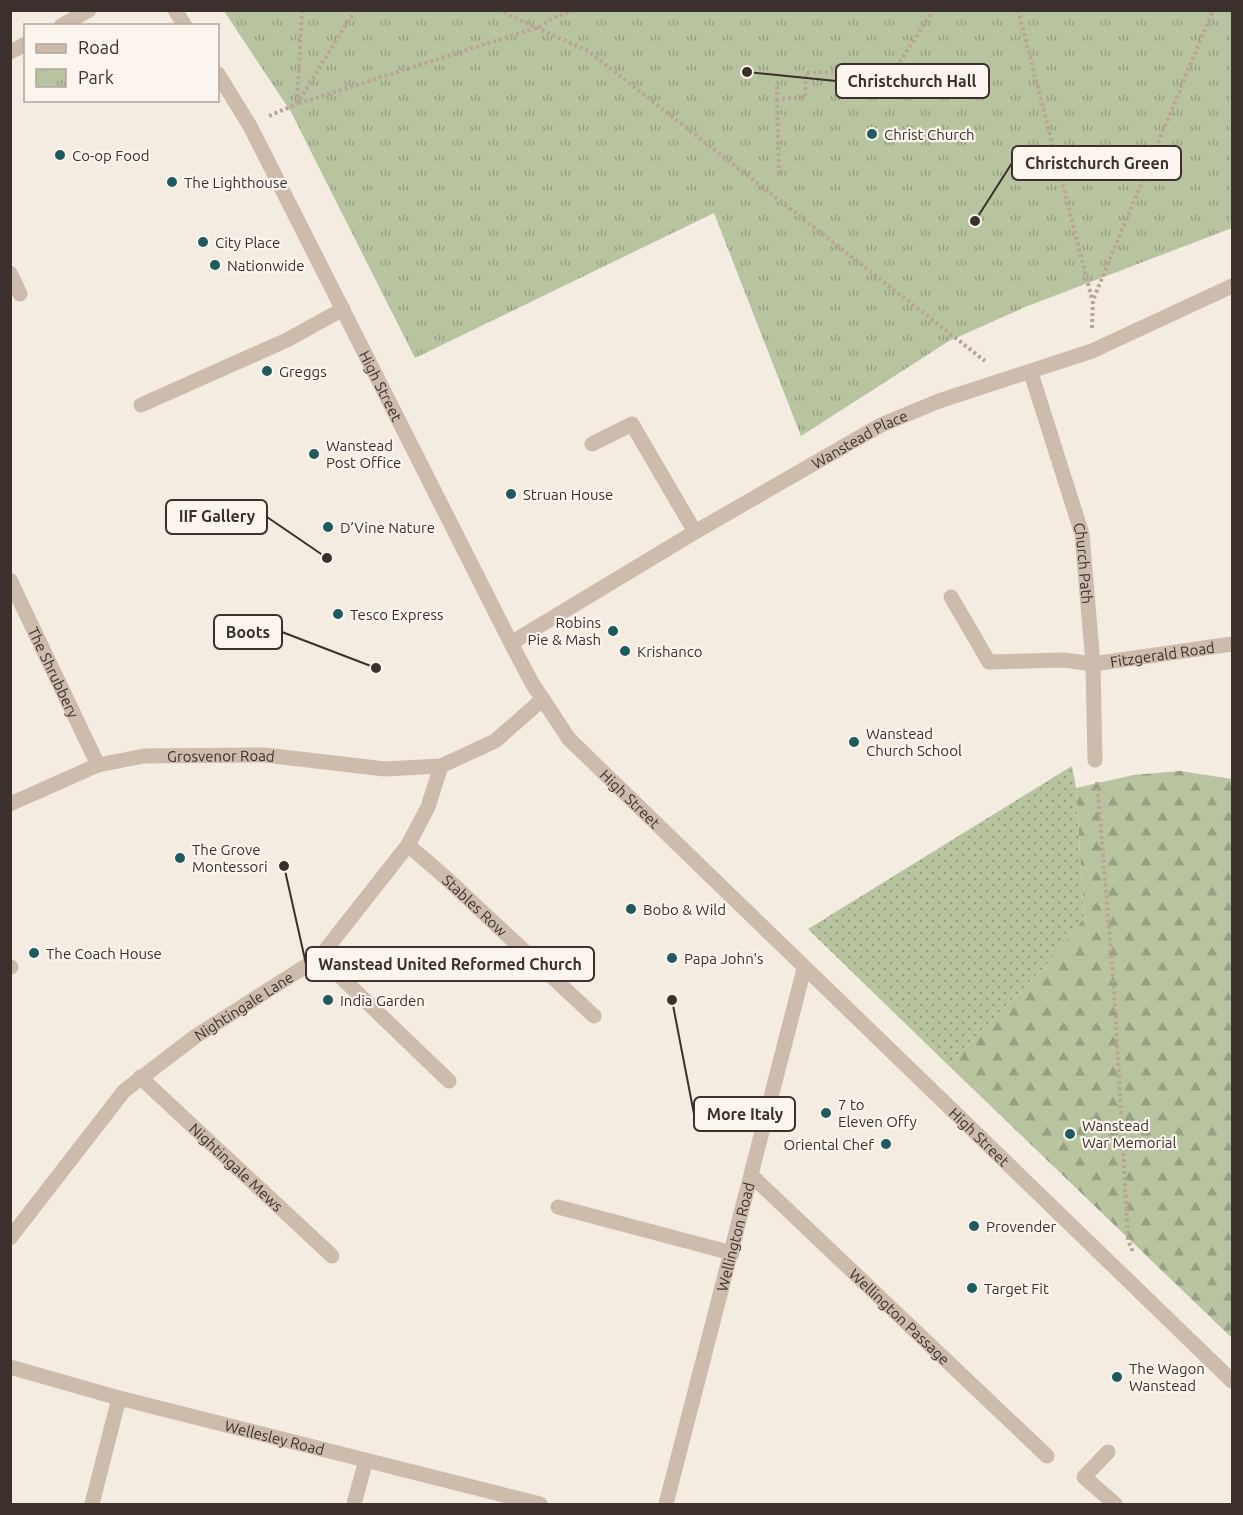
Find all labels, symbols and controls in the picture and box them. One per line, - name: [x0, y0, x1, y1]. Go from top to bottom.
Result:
- legend: [24, 24, 219, 102]
- text: Road: [78, 37, 120, 57]
- callout: Christchurch Hall: [836, 64, 989, 98]
- text: Park: [78, 67, 114, 87]
- text: Christchurch Hall: [848, 72, 977, 90]
- place label: Christ Church: [884, 126, 974, 143]
- marker: Christ Church: [865, 127, 879, 141]
- callout: Christchurch Green: [1012, 146, 1181, 180]
- place label: Co-op Food: [72, 147, 150, 164]
- marker: Co-op Food: [53, 148, 67, 162]
- text: Christchurch Green: [1025, 154, 1169, 172]
- place label: The Lighthouse: [184, 174, 288, 191]
- marker: The Lighthouse: [165, 175, 179, 189]
- place label: City Place: [215, 234, 280, 251]
- marker: City Place: [196, 235, 210, 249]
- place label: Nationwide: [227, 257, 305, 274]
- marker: Nationwide: [208, 258, 222, 272]
- street label: High Street: [356, 348, 406, 424]
- place label: Greggs: [279, 363, 327, 380]
- marker: Greggs: [260, 364, 274, 378]
- street label: Wanstead Place: [809, 407, 910, 472]
- place label: Wanstead Post Office: [326, 437, 401, 471]
- marker: Wanstead Post Office: [307, 447, 321, 461]
- place label: Struan House: [523, 486, 613, 503]
- marker: Struan House: [504, 487, 518, 501]
- callout: IIF Gallery: [166, 500, 267, 534]
- text: IIF Gallery: [179, 507, 256, 525]
- place label: D’Vine Nature: [340, 519, 435, 536]
- marker: D’Vine Nature: [321, 520, 335, 534]
- street label: Church Path: [1070, 520, 1096, 605]
- place label: Tesco Express: [350, 606, 443, 623]
- marker: Tesco Express: [331, 607, 345, 621]
- place label: Robins Pie & Mash: [528, 614, 601, 648]
- callout: Boots: [214, 615, 282, 649]
- text: Boots: [226, 623, 270, 641]
- street label: The Shrubbery: [25, 624, 83, 720]
- marker: Robins Pie & Mash: [606, 624, 620, 638]
- street label: Fitzgerald Road: [1109, 638, 1216, 670]
- place label: Krishanco: [637, 643, 703, 660]
- marker: Krishanco: [618, 644, 632, 658]
- place label: Wanstead Church School: [866, 725, 962, 759]
- marker: Wanstead Church School: [847, 735, 861, 749]
- street label: Grosvenor Road: [167, 746, 276, 765]
- street label: High Street: [597, 766, 664, 831]
- place label: The Grove Montessori: [192, 841, 268, 875]
- marker: The Grove Montessori: [173, 851, 187, 865]
- street label: Stables Row: [439, 871, 511, 940]
- place label: Bobo & Wild: [643, 901, 726, 918]
- marker: Bobo & Wild: [624, 902, 638, 916]
- place label: The Coach House: [46, 945, 162, 962]
- marker: The Coach House: [27, 946, 41, 960]
- callout: Wanstead United Reformed Church: [306, 947, 594, 981]
- place label: Papa John's: [684, 950, 764, 967]
- marker: Papa John's: [665, 951, 679, 965]
- text: Wanstead United Reformed Church: [318, 955, 582, 973]
- street label: Nightingale Lane: [191, 968, 296, 1044]
- place label: India Garden: [340, 992, 425, 1009]
- marker: India Garden: [321, 993, 335, 1007]
- place label: 7 to Eleven Offy: [838, 1096, 917, 1130]
- callout: More Italy: [694, 1097, 795, 1131]
- street label: High Street: [946, 1104, 1013, 1169]
- text: More Italy: [707, 1105, 784, 1123]
- marker: 7 to Eleven Offy: [819, 1106, 833, 1120]
- place label: Wanstead War Memorial: [1082, 1117, 1176, 1151]
- street label: Nightingale Mews: [186, 1119, 287, 1215]
- marker: Wanstead War Memorial: [1063, 1127, 1077, 1141]
- place label: Oriental Chef: [783, 1136, 874, 1153]
- marker: Oriental Chef: [879, 1137, 893, 1151]
- street label: Wellington Road: [713, 1180, 757, 1293]
- place label: Provender: [986, 1218, 1057, 1235]
- marker: Provender: [967, 1219, 981, 1233]
- street label: Wellington Passage: [846, 1265, 954, 1368]
- place label: Target Fit: [984, 1280, 1049, 1297]
- marker: Target Fit: [965, 1281, 979, 1295]
- place label: The Wagon Wanstead: [1129, 1360, 1205, 1394]
- marker: The Wagon Wanstead: [1110, 1370, 1124, 1384]
- street label: Wellesley Road: [223, 1417, 326, 1458]

